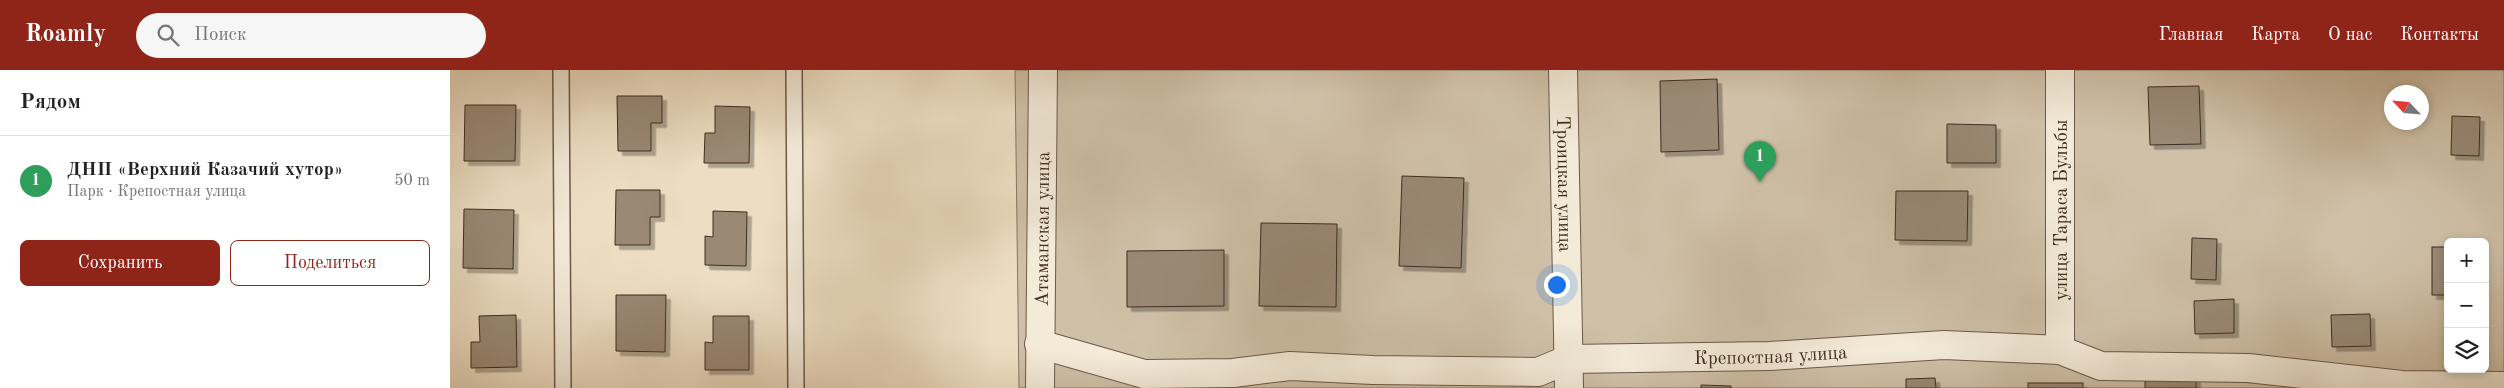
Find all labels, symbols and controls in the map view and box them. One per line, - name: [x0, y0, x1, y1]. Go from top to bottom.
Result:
- search box: [136, 13, 486, 58]
- icon: search: [154, 21, 182, 49]
- text: Roamly: [25, 23, 106, 47]
- text: Поиск: [194, 26, 246, 45]
- text: Главная: [2159, 26, 2223, 44]
- text: Карта: [2251, 26, 2300, 44]
- text: О нас: [2328, 26, 2372, 44]
- text: Контакты: [2400, 26, 2479, 44]
- north arrow: [2384, 85, 2429, 130]
- text: Рядом: [20, 92, 81, 113]
- street label: Троицкая улица: [1552, 116, 1573, 253]
- street label: улица Тараса Бульбы: [2053, 120, 2072, 300]
- pin: 1: [1744, 141, 1776, 182]
- street label: Атаманская улица: [1034, 151, 1054, 306]
- text: ДНП «Верхний Казачий хутор»: [67, 161, 343, 180]
- text: 1: [31, 173, 41, 189]
- text: 50 m: [394, 173, 430, 189]
- text: Парк · Крепостная улица: [67, 184, 246, 200]
- map controls: [2444, 238, 2489, 373]
- button: +: [2444, 238, 2489, 283]
- button: Сохранить: [20, 240, 220, 286]
- button: Поделиться: [230, 240, 430, 286]
- your location: [1544, 272, 1570, 298]
- button: −: [2444, 283, 2489, 328]
- button: layers: [2444, 328, 2489, 373]
- street label: Крепостная улица: [1694, 344, 1848, 369]

